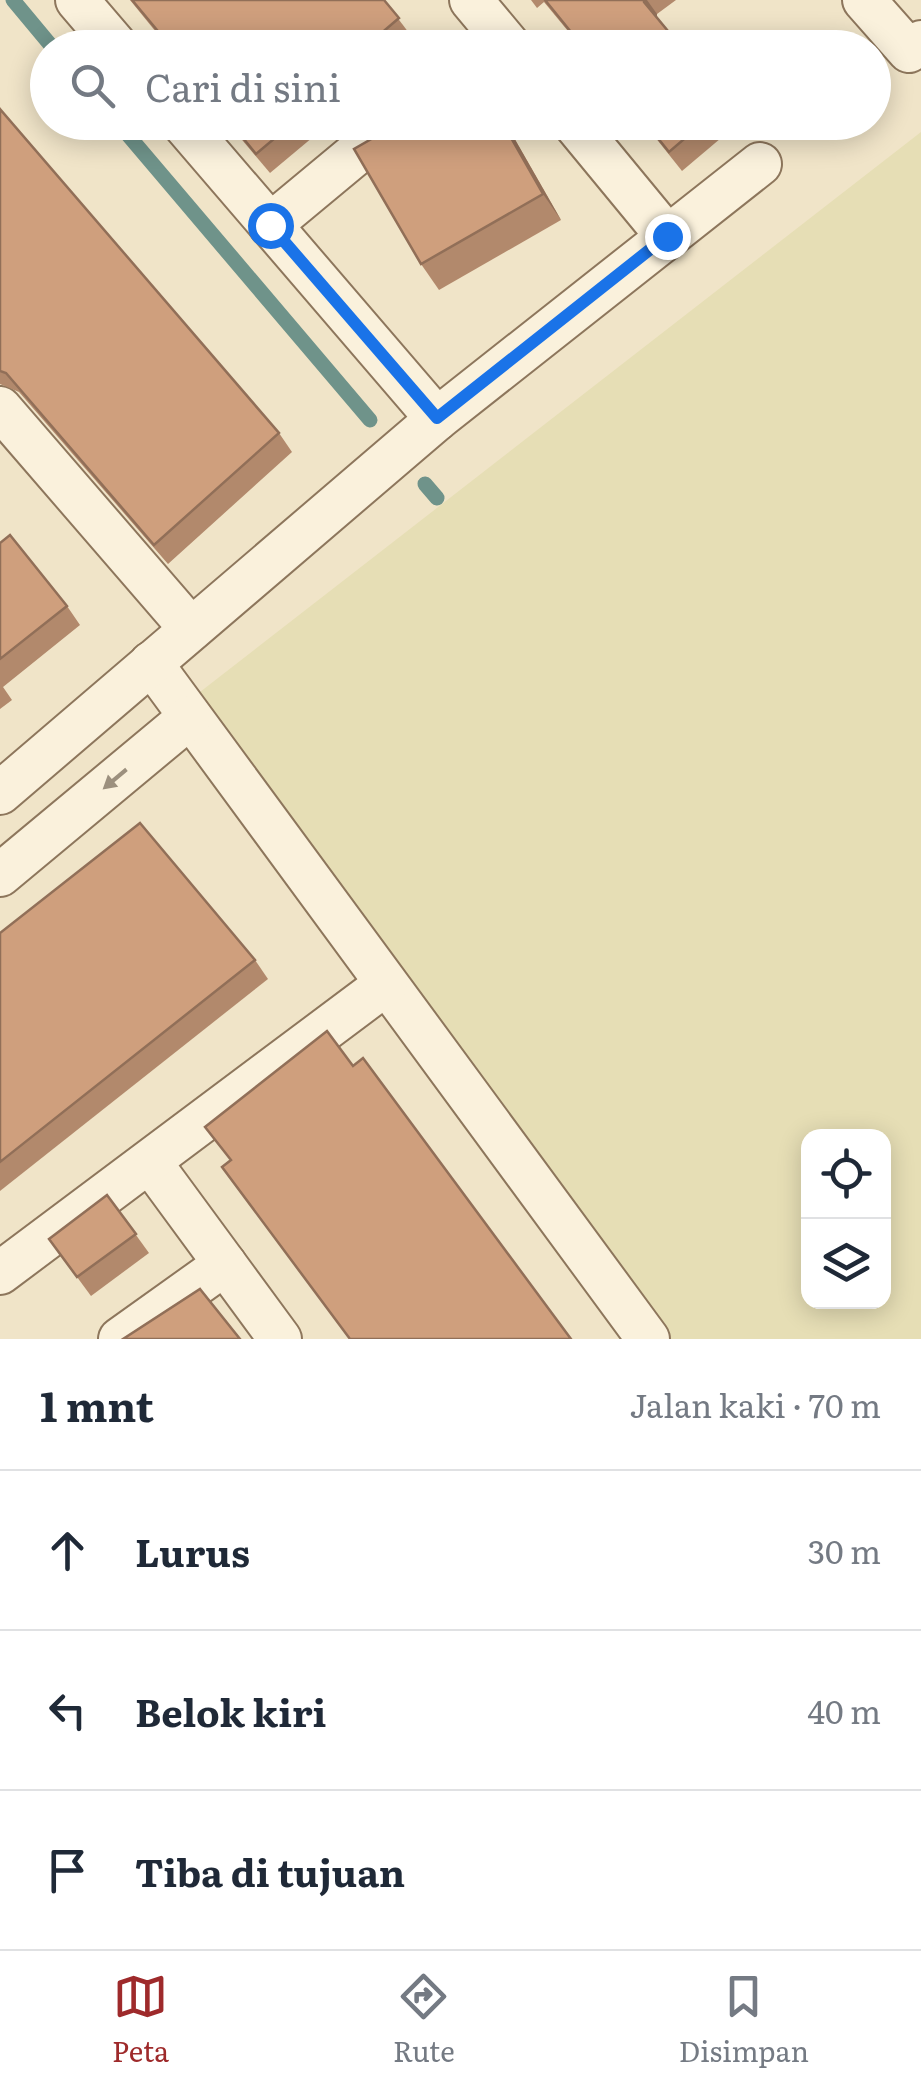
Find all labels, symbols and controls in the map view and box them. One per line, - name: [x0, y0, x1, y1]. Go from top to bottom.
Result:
- search box: [30, 30, 891, 140]
- text: Cari di sini: [145, 57, 341, 114]
- icon: search: [65, 58, 120, 113]
- route start: [248, 203, 294, 249]
- route end: [645, 214, 691, 260]
- one-way arrow: [103, 768, 128, 789]
- map controls: [801, 1129, 891, 1309]
- button: locate: [801, 1129, 891, 1219]
- button: layers: [801, 1219, 891, 1309]
- text: 1 mnt: [40, 1373, 154, 1435]
- text: Jalan kaki · 70 m: [629, 1380, 881, 1428]
- text: Lurus: [135, 1522, 250, 1579]
- icon: ahead: [40, 1523, 95, 1578]
- text: 30 m: [808, 1526, 881, 1574]
- text: Belok kiri: [135, 1682, 326, 1739]
- icon: left: [40, 1683, 95, 1738]
- text: 40 m: [807, 1686, 881, 1734]
- text: Tiba di tujuan: [135, 1842, 405, 1899]
- icon: arrive: [40, 1843, 95, 1898]
- tab: Peta: [112, 1969, 169, 2071]
- tab: Rute: [393, 1969, 455, 2071]
- tab: Disimpan: [679, 1969, 809, 2071]

